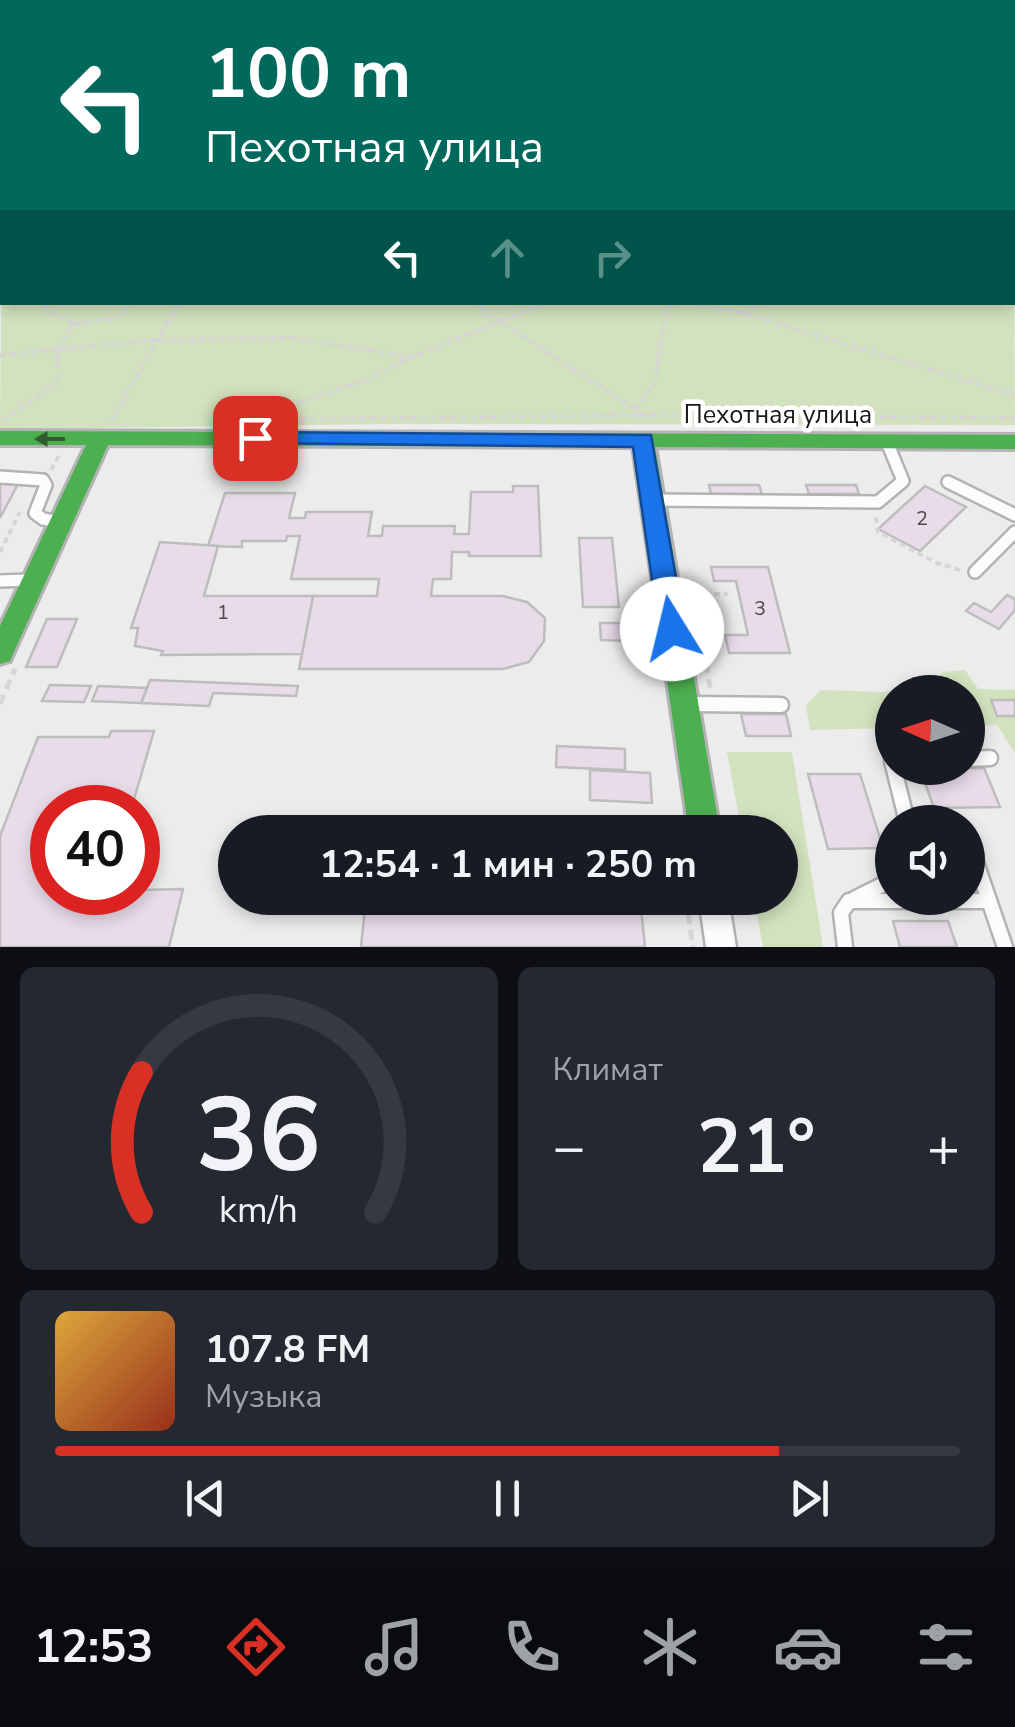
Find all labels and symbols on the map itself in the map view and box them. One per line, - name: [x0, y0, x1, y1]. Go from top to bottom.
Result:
- pin: [213, 396, 298, 481]
- street label: Пехотная улица: [684, 398, 872, 432]
- one-way arrow: [33, 431, 65, 447]
- house number: 2: [916, 505, 928, 532]
- position arrow: [620, 577, 724, 681]
- house number: 3: [754, 595, 766, 622]
- house number: 1: [217, 599, 229, 626]
- north arrow: [875, 675, 985, 785]
- speed limit sign: 40: [30, 785, 160, 915]

